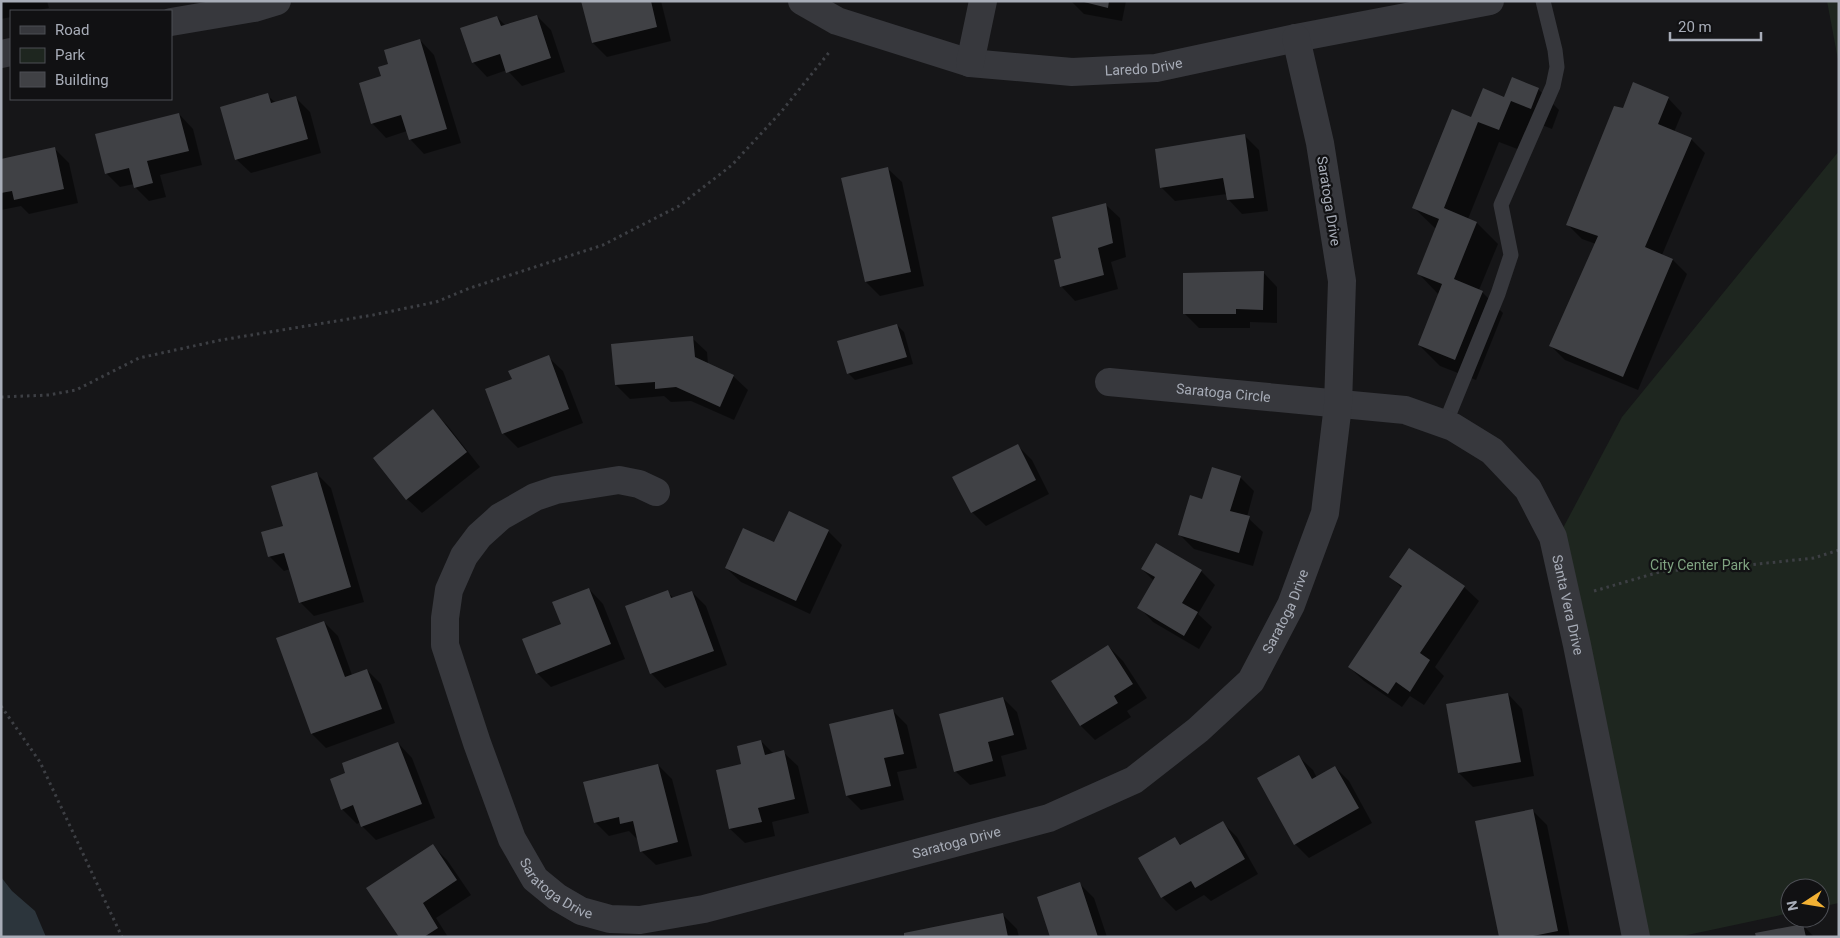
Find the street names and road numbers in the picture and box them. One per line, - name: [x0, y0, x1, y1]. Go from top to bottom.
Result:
- street label: Laredo Drive: [1104, 55, 1184, 78]
- street label: Saratoga Drive: [1314, 155, 1344, 247]
- street label: Saratoga Circle: [1176, 380, 1271, 405]
- street label: Santa Vera Drive: [1549, 553, 1587, 657]
- street label: Saratoga Drive: [1259, 567, 1311, 656]
- street label: Saratoga Drive: [911, 823, 1003, 862]
- street label: Saratoga Drive: [517, 855, 594, 922]

